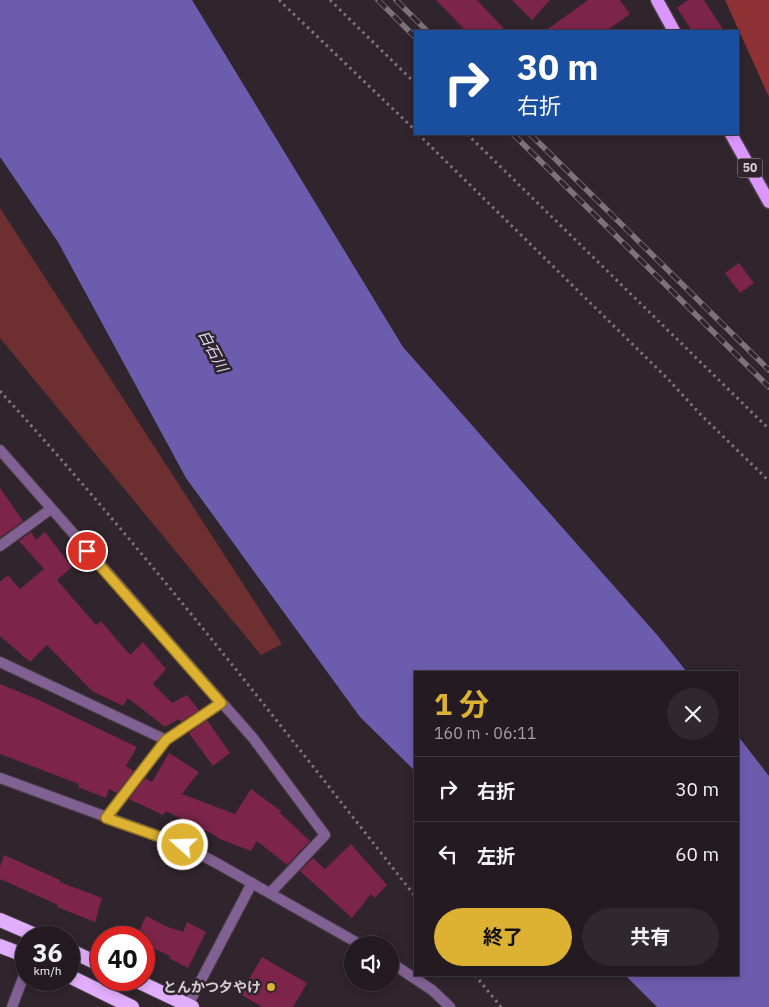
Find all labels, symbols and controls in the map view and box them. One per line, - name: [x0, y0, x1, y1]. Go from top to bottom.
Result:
- text: 30 m: [517, 44, 599, 90]
- icon: right: [434, 50, 499, 115]
- text: 右折: [517, 91, 561, 120]
- road number: 50: [738, 158, 762, 178]
- water label: 白石川: [194, 326, 233, 377]
- pin: [66, 530, 108, 572]
- icon: arrive: [73, 537, 101, 565]
- text: 1 分: [434, 684, 489, 723]
- button: close: [667, 688, 719, 740]
- text: 160 m · 06:11: [434, 723, 536, 743]
- icon: right: [434, 775, 462, 803]
- text: 30 m: [675, 777, 719, 801]
- text: 右折: [477, 779, 515, 803]
- position arrow: [156, 818, 208, 870]
- icon: left: [434, 840, 462, 868]
- text: 60 m: [675, 842, 719, 866]
- text: 左折: [477, 844, 515, 868]
- button: 終了: [434, 908, 572, 966]
- button: 共有: [582, 908, 719, 966]
- speed limit sign: 40: [90, 926, 155, 991]
- text: 36: [32, 936, 63, 969]
- map controls: [344, 936, 399, 991]
- button: sound: [344, 936, 399, 991]
- text: km/h: [33, 963, 62, 978]
- place label: とんかつ夕やけ: [163, 978, 261, 996]
- marker: とんかつ夕やけ: [265, 981, 277, 993]

